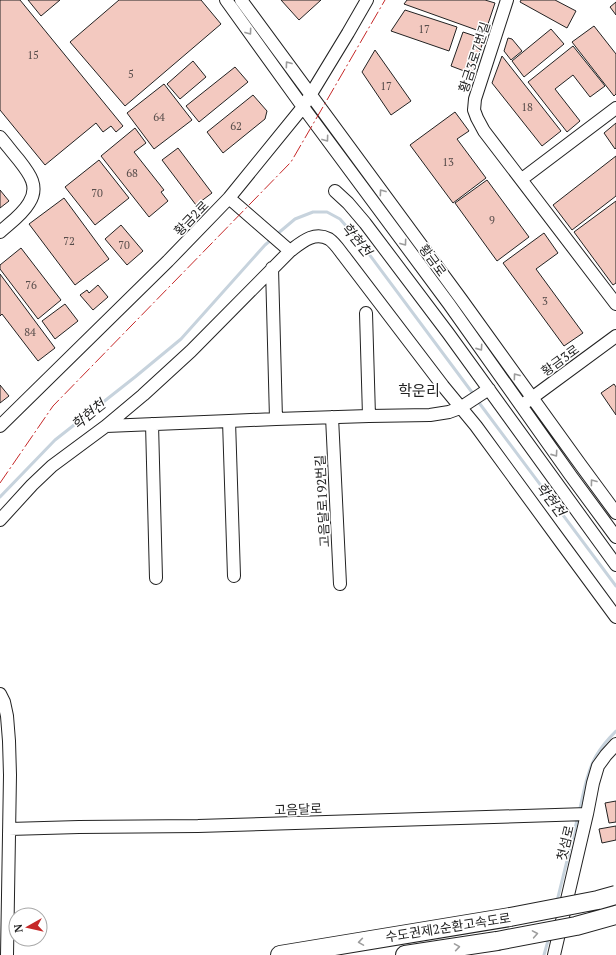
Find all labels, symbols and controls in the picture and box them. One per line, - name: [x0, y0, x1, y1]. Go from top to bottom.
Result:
- street label: 황금3로7번길: [454, 19, 494, 95]
- house number: 17: [418, 22, 430, 36]
- one-way arrow: [244, 27, 251, 34]
- house number: 15: [27, 48, 39, 62]
- one-way arrow: [286, 61, 293, 68]
- house number: 5: [128, 67, 134, 81]
- house number: 17: [380, 79, 392, 93]
- house number: 18: [521, 100, 533, 114]
- house number: 64: [153, 110, 165, 124]
- house number: 62: [230, 119, 242, 133]
- one-way arrow: [322, 134, 329, 141]
- house number: 13: [442, 155, 454, 169]
- house number: 68: [126, 166, 138, 180]
- house number: 70: [91, 186, 103, 200]
- one-way arrow: [380, 190, 387, 197]
- street label: 황금2로: [170, 196, 212, 240]
- house number: 9: [489, 213, 495, 227]
- water label: 학현천: [337, 218, 377, 261]
- house number: 72: [63, 234, 75, 248]
- house number: 70: [118, 238, 130, 252]
- one-way arrow: [399, 239, 406, 246]
- street label: 황금로: [415, 240, 451, 280]
- house number: 76: [25, 278, 37, 292]
- house number: 3: [542, 294, 548, 308]
- house number: 84: [24, 325, 36, 339]
- street label: 황금3로: [537, 340, 583, 380]
- one-way arrow: [475, 344, 482, 351]
- one-way arrow: [514, 374, 521, 381]
- district label: 학운리: [398, 380, 440, 400]
- water label: 학현천: [67, 394, 110, 434]
- one-way arrow: [551, 450, 558, 457]
- street label: 고음달로192번길: [311, 454, 333, 548]
- water label: 학현천: [532, 478, 571, 521]
- one-way arrow: [590, 479, 597, 486]
- street label: 고음달로: [274, 799, 322, 819]
- street label: 첫섬로: [552, 823, 578, 863]
- north arrow: [8, 907, 48, 947]
- street label: 수도권제2순환고속도로: [384, 908, 512, 946]
- text: N: [10, 923, 26, 933]
- one-way arrow: [532, 930, 538, 939]
- one-way arrow: [358, 937, 364, 946]
- one-way arrow: [454, 943, 460, 952]

